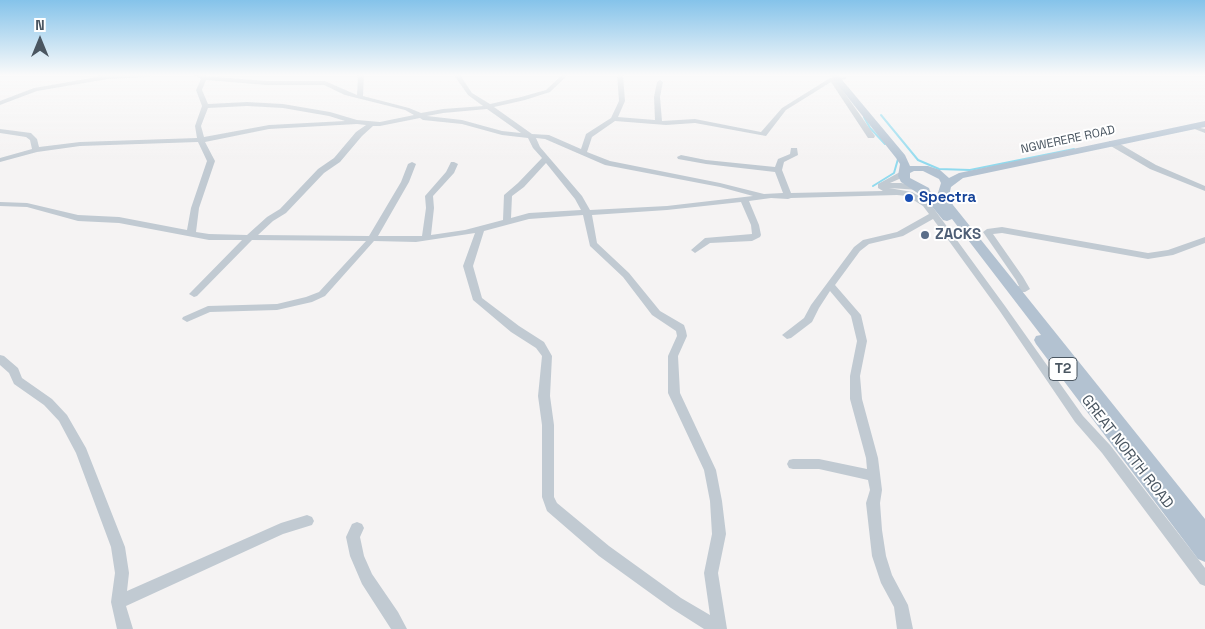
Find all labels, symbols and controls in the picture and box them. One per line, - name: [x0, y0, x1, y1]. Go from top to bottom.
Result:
- north arrow: [15, 15, 65, 65]
- text: N: [35, 16, 45, 34]
- street label: NGWERERE ROAD: [1020, 123, 1116, 157]
- place label: Spectra: [919, 189, 976, 207]
- marker: Spectra: [903, 192, 915, 204]
- place label: ZACKS: [935, 226, 981, 244]
- marker: ZACKS: [919, 229, 931, 241]
- road number: T2: [1049, 358, 1077, 380]
- street label: GREAT NORTH ROAD: [1077, 392, 1177, 512]

